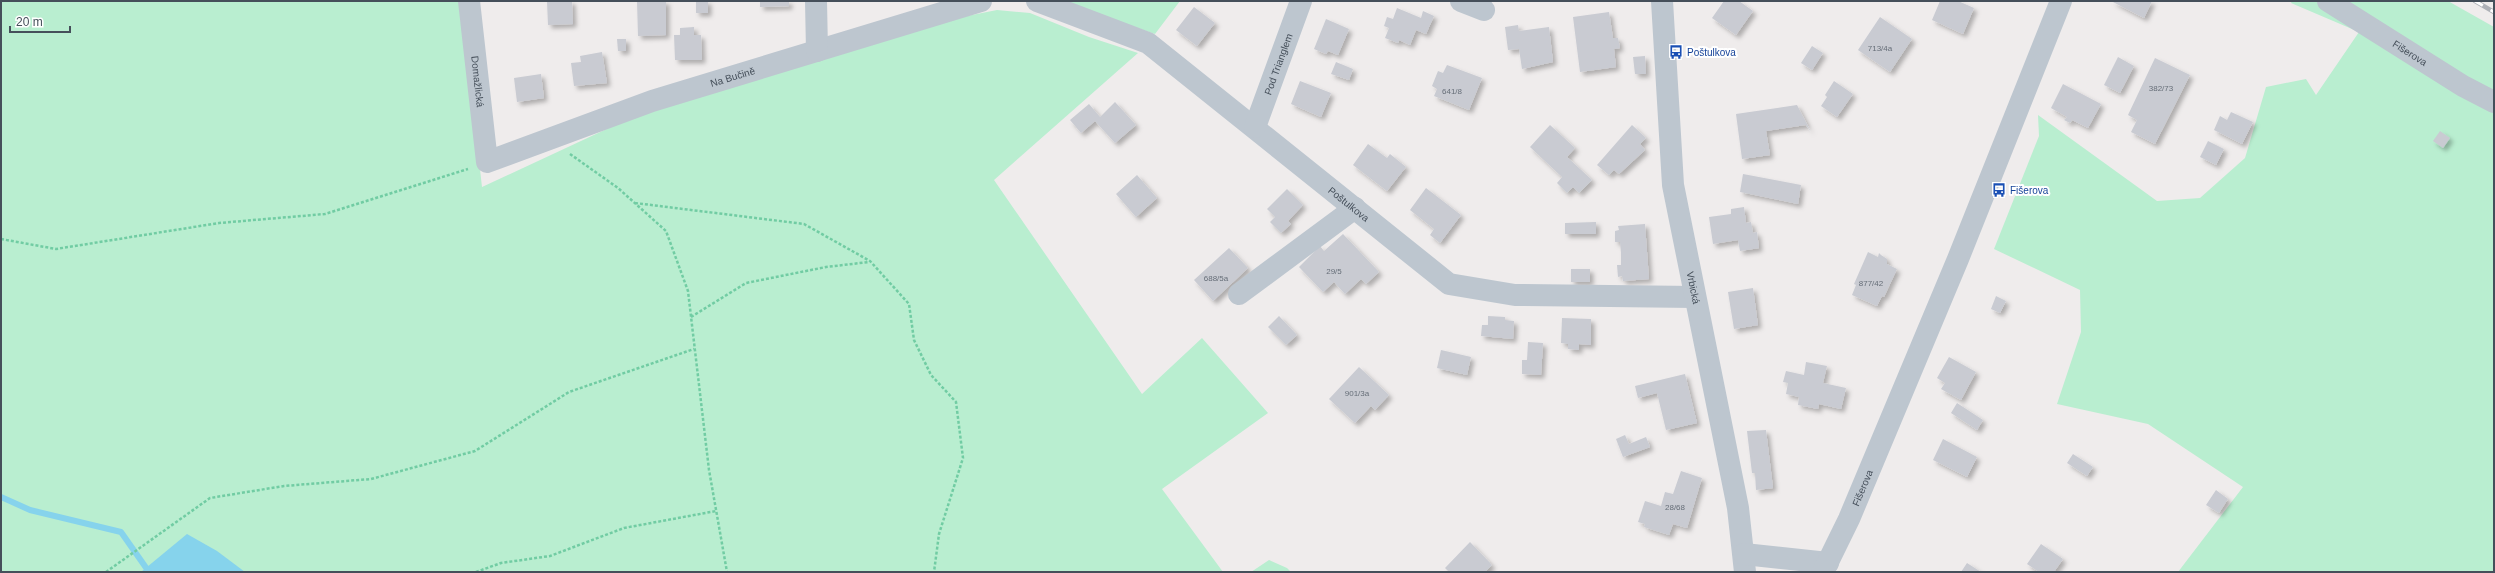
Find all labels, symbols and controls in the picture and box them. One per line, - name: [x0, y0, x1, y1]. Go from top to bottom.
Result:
- scale bar: [10, 8, 70, 34]
- text: 20 m: [16, 15, 43, 29]
- street label: Pod Trianglem: [1262, 32, 1295, 96]
- street label: Fišerova: [2391, 38, 2429, 68]
- bus stop icon: Poštulkova: [1668, 44, 1684, 60]
- house number: 713/4a: [1868, 44, 1893, 53]
- place label: Poštulkova: [1687, 47, 1736, 58]
- street label: Domažlická: [469, 55, 486, 108]
- street label: Na Bučině: [709, 65, 757, 89]
- house number: 382/73: [2149, 84, 2174, 93]
- house number: 641/8: [1442, 87, 1463, 96]
- bus stop icon: Fišerova: [1991, 182, 2007, 198]
- street label: Poštulkova: [1326, 185, 1371, 224]
- place label: Fišerova: [2010, 185, 2049, 196]
- house number: 29/5: [1326, 267, 1342, 276]
- street label: Vrbická: [1685, 270, 1702, 305]
- house number: 688/5a: [1204, 274, 1229, 283]
- house number: 877/42: [1859, 279, 1884, 288]
- house number: 901/3a: [1345, 389, 1370, 398]
- street label: Fišerova: [1850, 468, 1875, 508]
- house number: 28/68: [1665, 503, 1686, 512]

